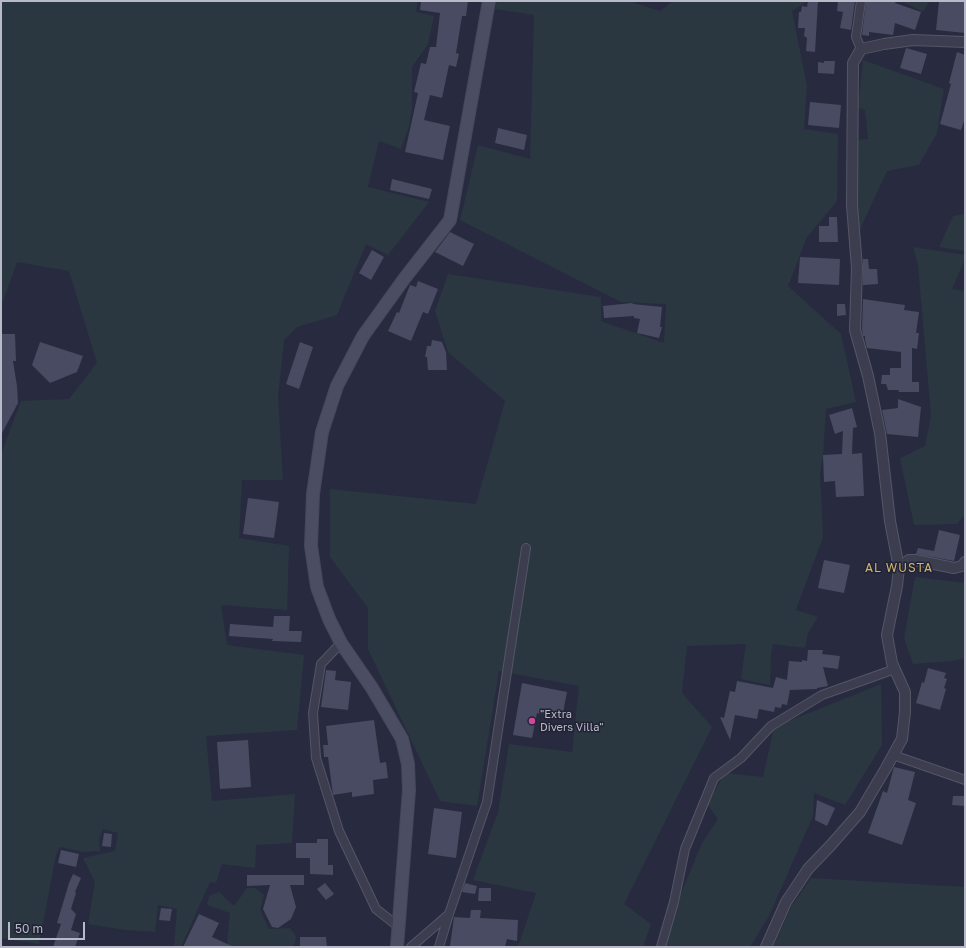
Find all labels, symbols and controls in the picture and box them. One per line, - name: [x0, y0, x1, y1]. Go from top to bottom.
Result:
- district label: AL WUSTA: [865, 561, 933, 575]
- place label: "Extra Divers Villa": [540, 708, 604, 734]
- marker: "Extra Divers Villa": [527, 716, 537, 726]
- scale bar: [10, 914, 87, 940]
- text: 50 m: [15, 921, 43, 936]

